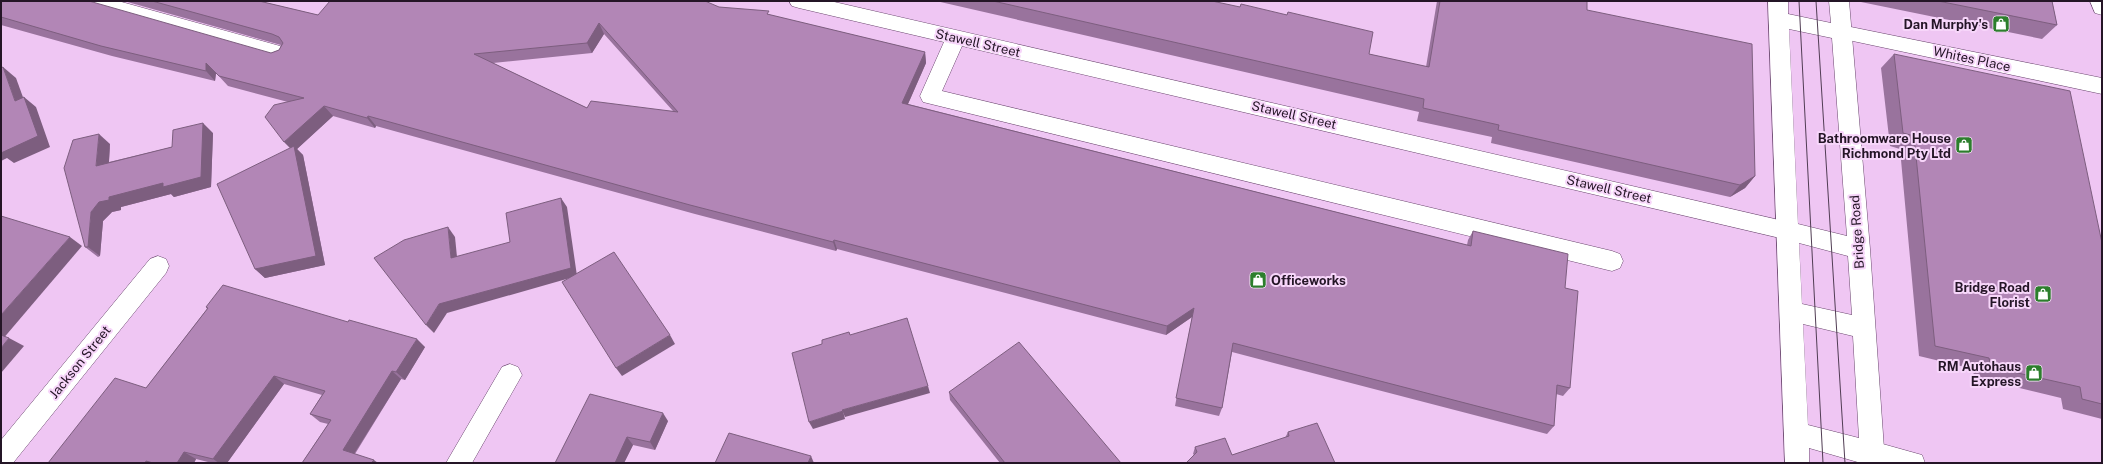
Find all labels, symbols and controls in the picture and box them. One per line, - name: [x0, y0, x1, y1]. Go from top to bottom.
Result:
- shop icon: Dan Murphy's: [1991, 14, 2011, 34]
- place label: Dan Murphy's: [1903, 17, 1988, 32]
- street label: Stawell Street: [934, 26, 1022, 60]
- street label: Whites Place: [1932, 43, 2012, 75]
- street label: Stawell Street: [1250, 98, 1338, 132]
- place label: Bathroomware House Richmond Pty Ltd: [1818, 131, 1951, 161]
- shop icon: Bathroomware House Richmond Pty Ltd: [1954, 135, 1974, 155]
- street label: Stawell Street: [1565, 172, 1653, 206]
- street label: Bridge Road: [1847, 195, 1867, 269]
- shop icon: Officeworks: [1248, 270, 1268, 290]
- place label: Officeworks: [1271, 273, 1346, 288]
- place label: Bridge Road Florist: [1954, 280, 2030, 310]
- shop icon: Bridge Road Florist: [2033, 284, 2053, 304]
- street label: Jackson Street: [46, 323, 114, 401]
- place label: RM Autohaus Express: [1938, 359, 2021, 389]
- shop icon: RM Autohaus Express: [2024, 363, 2044, 383]

